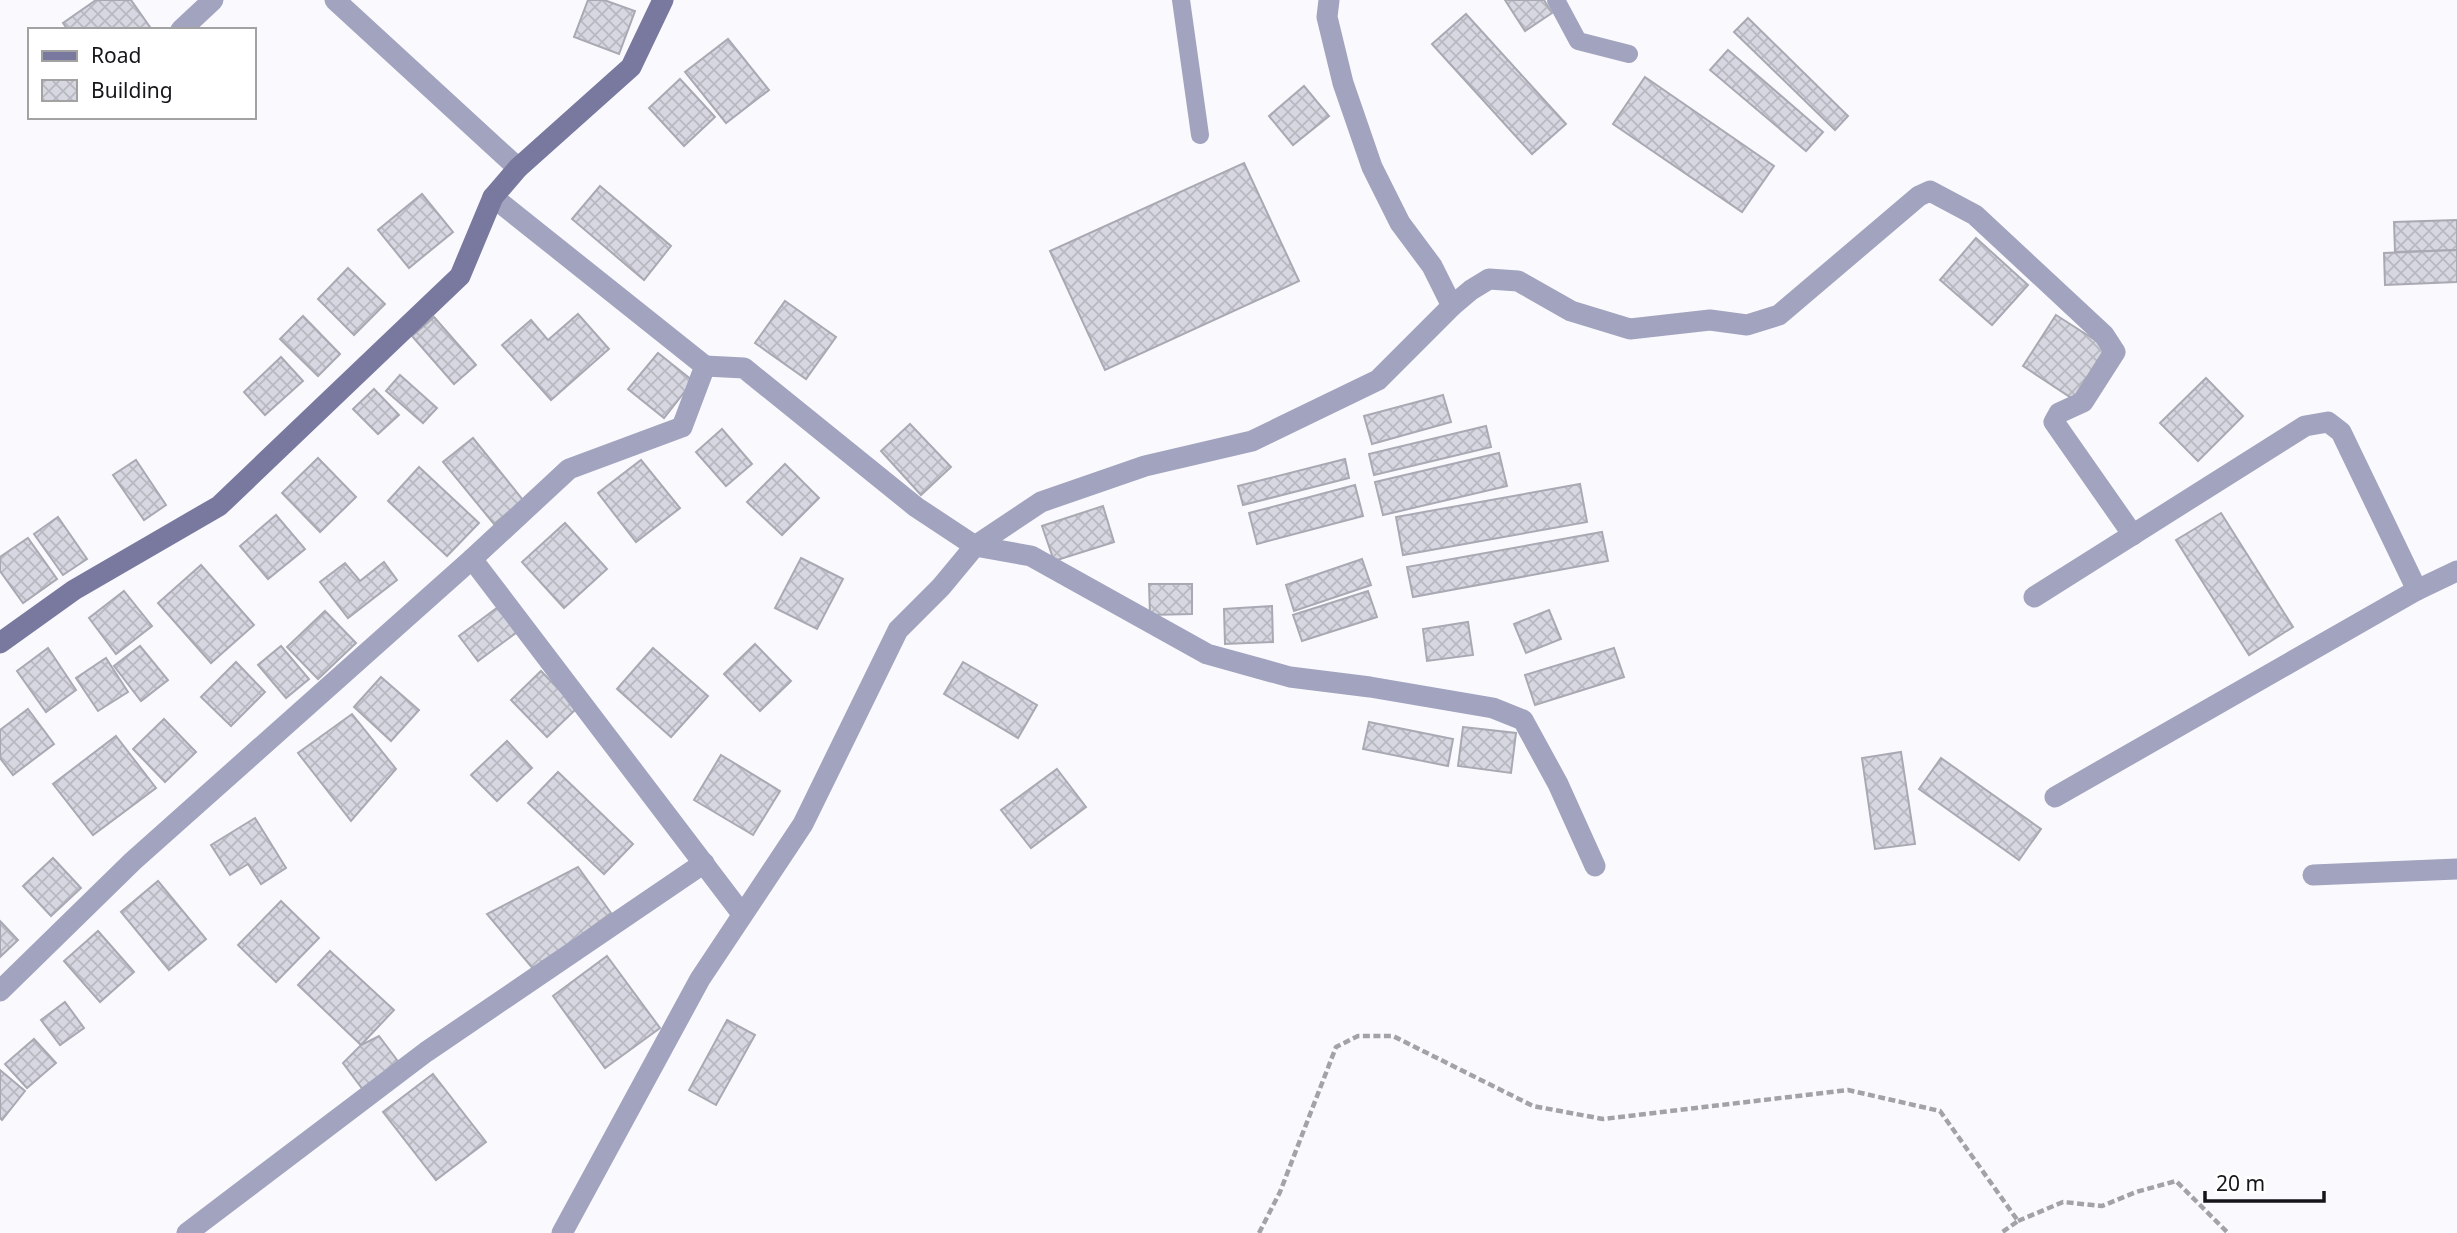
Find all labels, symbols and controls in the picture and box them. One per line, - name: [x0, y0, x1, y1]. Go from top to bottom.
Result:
- legend: [28, 28, 256, 119]
- text: Road: [91, 41, 141, 69]
- text: Building: [91, 76, 173, 104]
- scale bar: [2205, 1160, 2324, 1204]
- text: 20 m: [2216, 1169, 2265, 1197]

